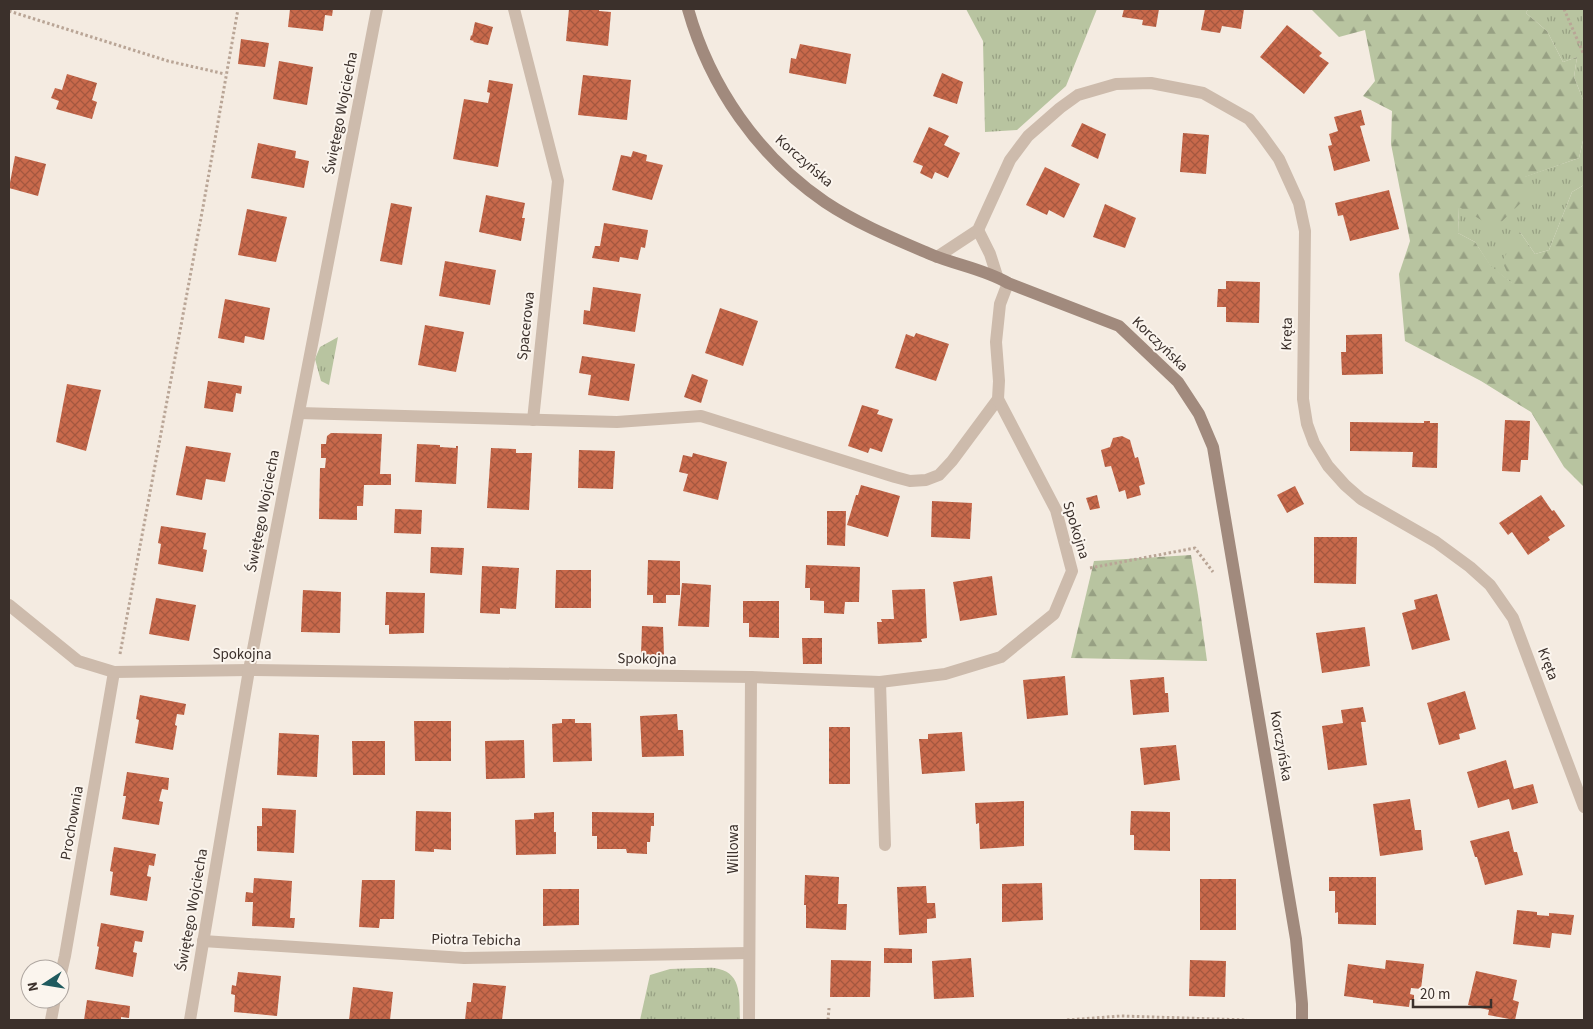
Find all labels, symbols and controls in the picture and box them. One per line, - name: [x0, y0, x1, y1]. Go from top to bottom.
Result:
- street label: Świętego Wojciecha: [319, 50, 363, 176]
- street label: Korczyńska: [770, 130, 838, 192]
- street label: Spacerowa: [512, 291, 540, 361]
- street label: Korczyńska: [1127, 312, 1193, 376]
- street label: Kręta: [1276, 317, 1298, 351]
- street label: Świętego Wojciecha: [241, 448, 285, 574]
- street label: Spokojna: [1057, 499, 1095, 561]
- street label: Spokojna: [212, 644, 272, 665]
- street label: Kręta: [1532, 645, 1564, 683]
- street label: Spokojna: [617, 648, 677, 670]
- street label: Korczyńska: [1264, 709, 1298, 783]
- street label: Prochownia: [55, 784, 89, 862]
- street label: Willowa: [723, 824, 744, 874]
- street label: Świętego Wojciecha: [171, 847, 213, 973]
- street label: Piotra Tebicha: [431, 929, 521, 951]
- north arrow: [20, 959, 70, 1009]
- scale bar: [1413, 976, 1490, 1008]
- text: N: [23, 980, 44, 993]
- text: 20 m: [1420, 984, 1450, 1005]

